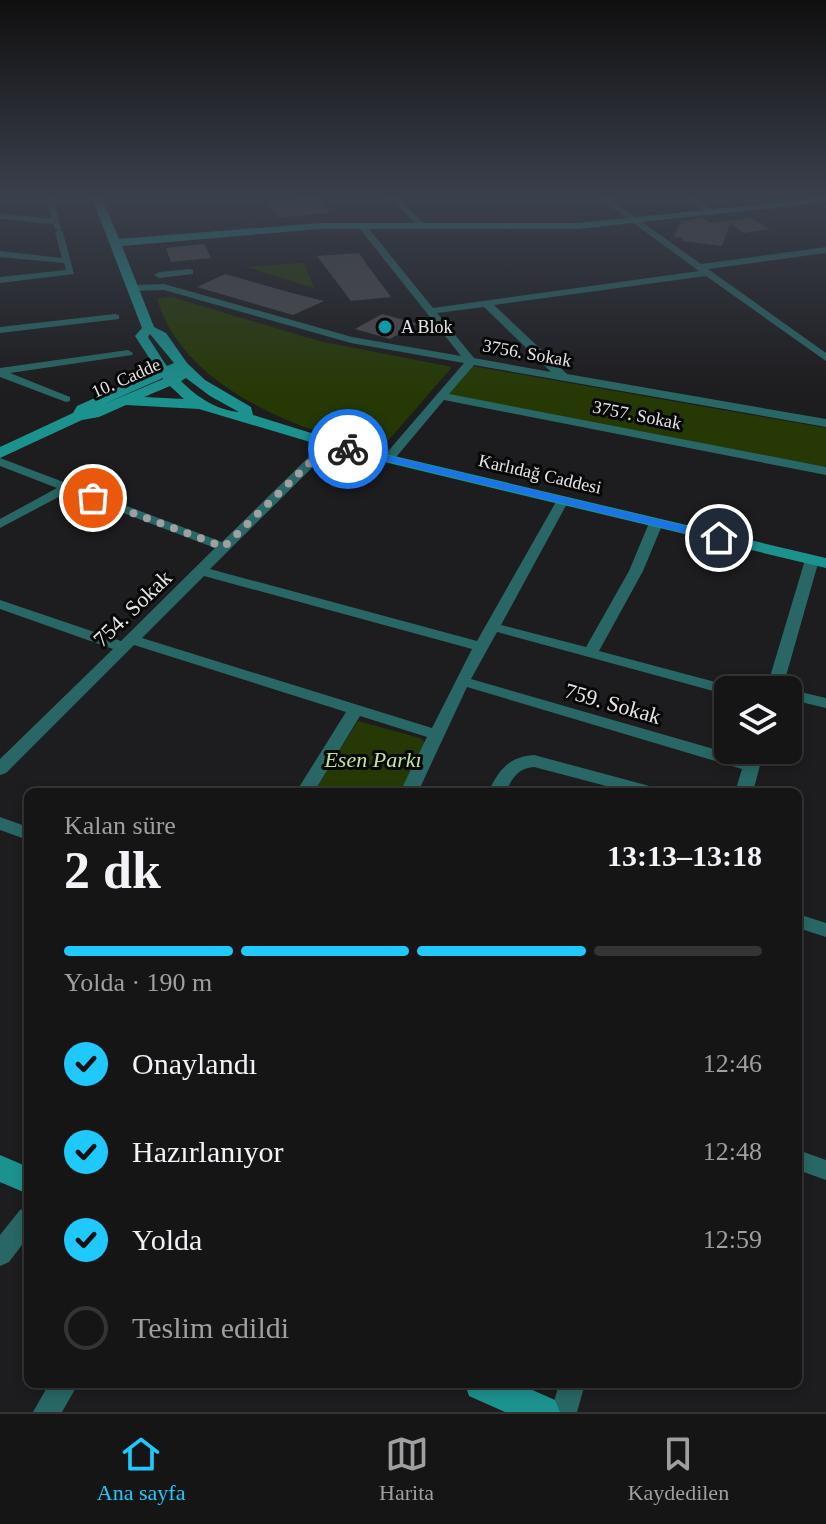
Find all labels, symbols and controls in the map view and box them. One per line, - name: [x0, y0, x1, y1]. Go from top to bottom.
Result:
- place label: A Blok: [401, 317, 453, 337]
- marker: A Blok: [376, 318, 394, 336]
- street label: 3756. Sokak: [481, 335, 573, 371]
- street label: 10. Cadde: [89, 354, 163, 402]
- street label: 3757. Sokak: [591, 397, 683, 433]
- courier: [308, 409, 388, 489]
- icon: bike: [326, 427, 370, 471]
- street label: Karlıdağ Caddesi: [477, 450, 603, 498]
- pin: [59, 464, 127, 532]
- icon: bag: [71, 476, 115, 520]
- pin: [685, 504, 753, 572]
- icon: home: [697, 516, 741, 560]
- street label: 754. Sokak: [88, 565, 177, 652]
- map controls: [714, 676, 802, 764]
- button: layers: [714, 676, 802, 764]
- street label: 759. Sokak: [562, 678, 664, 729]
- park label: Esen Parkı: [323, 747, 422, 772]
- text: Kalan süre: [64, 811, 176, 840]
- text: 13:13–13:18: [607, 839, 762, 872]
- text: 2 dk: [64, 842, 161, 899]
- text: Yolda · 190 m: [64, 968, 212, 997]
- icon: check: [64, 1042, 108, 1086]
- text: Onaylandı: [132, 1047, 257, 1080]
- text: 12:46: [703, 1049, 762, 1078]
- icon: check: [64, 1130, 108, 1174]
- text: Hazırlanıyor: [132, 1135, 284, 1168]
- text: 12:48: [703, 1137, 762, 1166]
- icon: check: [64, 1218, 108, 1262]
- text: Yolda: [132, 1223, 202, 1256]
- text: 12:59: [703, 1225, 762, 1254]
- text: Teslim edildi: [132, 1311, 289, 1344]
- tab: Ana sayfa: [97, 1432, 185, 1506]
- tab: Harita: [379, 1432, 434, 1506]
- tab: Kaydedilen: [628, 1432, 729, 1506]

